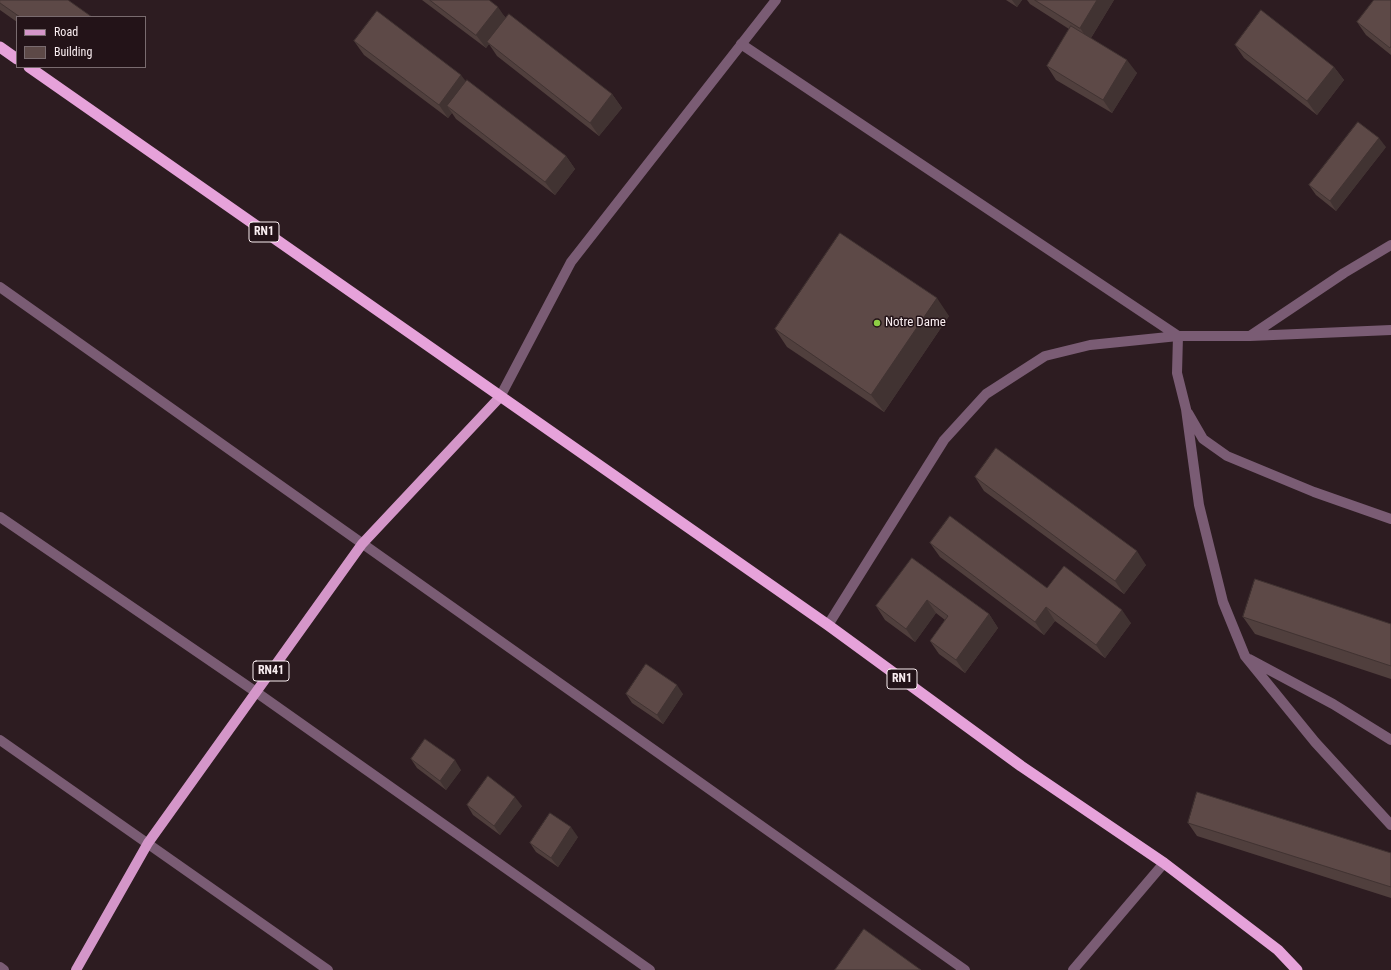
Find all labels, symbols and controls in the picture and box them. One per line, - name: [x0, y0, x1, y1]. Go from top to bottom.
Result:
- legend: [16, 16, 146, 68]
- text: Road: [54, 25, 78, 39]
- text: Building: [54, 45, 92, 59]
- road number: RN1: [249, 222, 279, 242]
- place label: Notre Dame: [885, 315, 946, 331]
- marker: Notre Dame: [872, 318, 882, 328]
- road number: RN41: [253, 661, 289, 681]
- road number: RN1: [887, 669, 917, 689]

